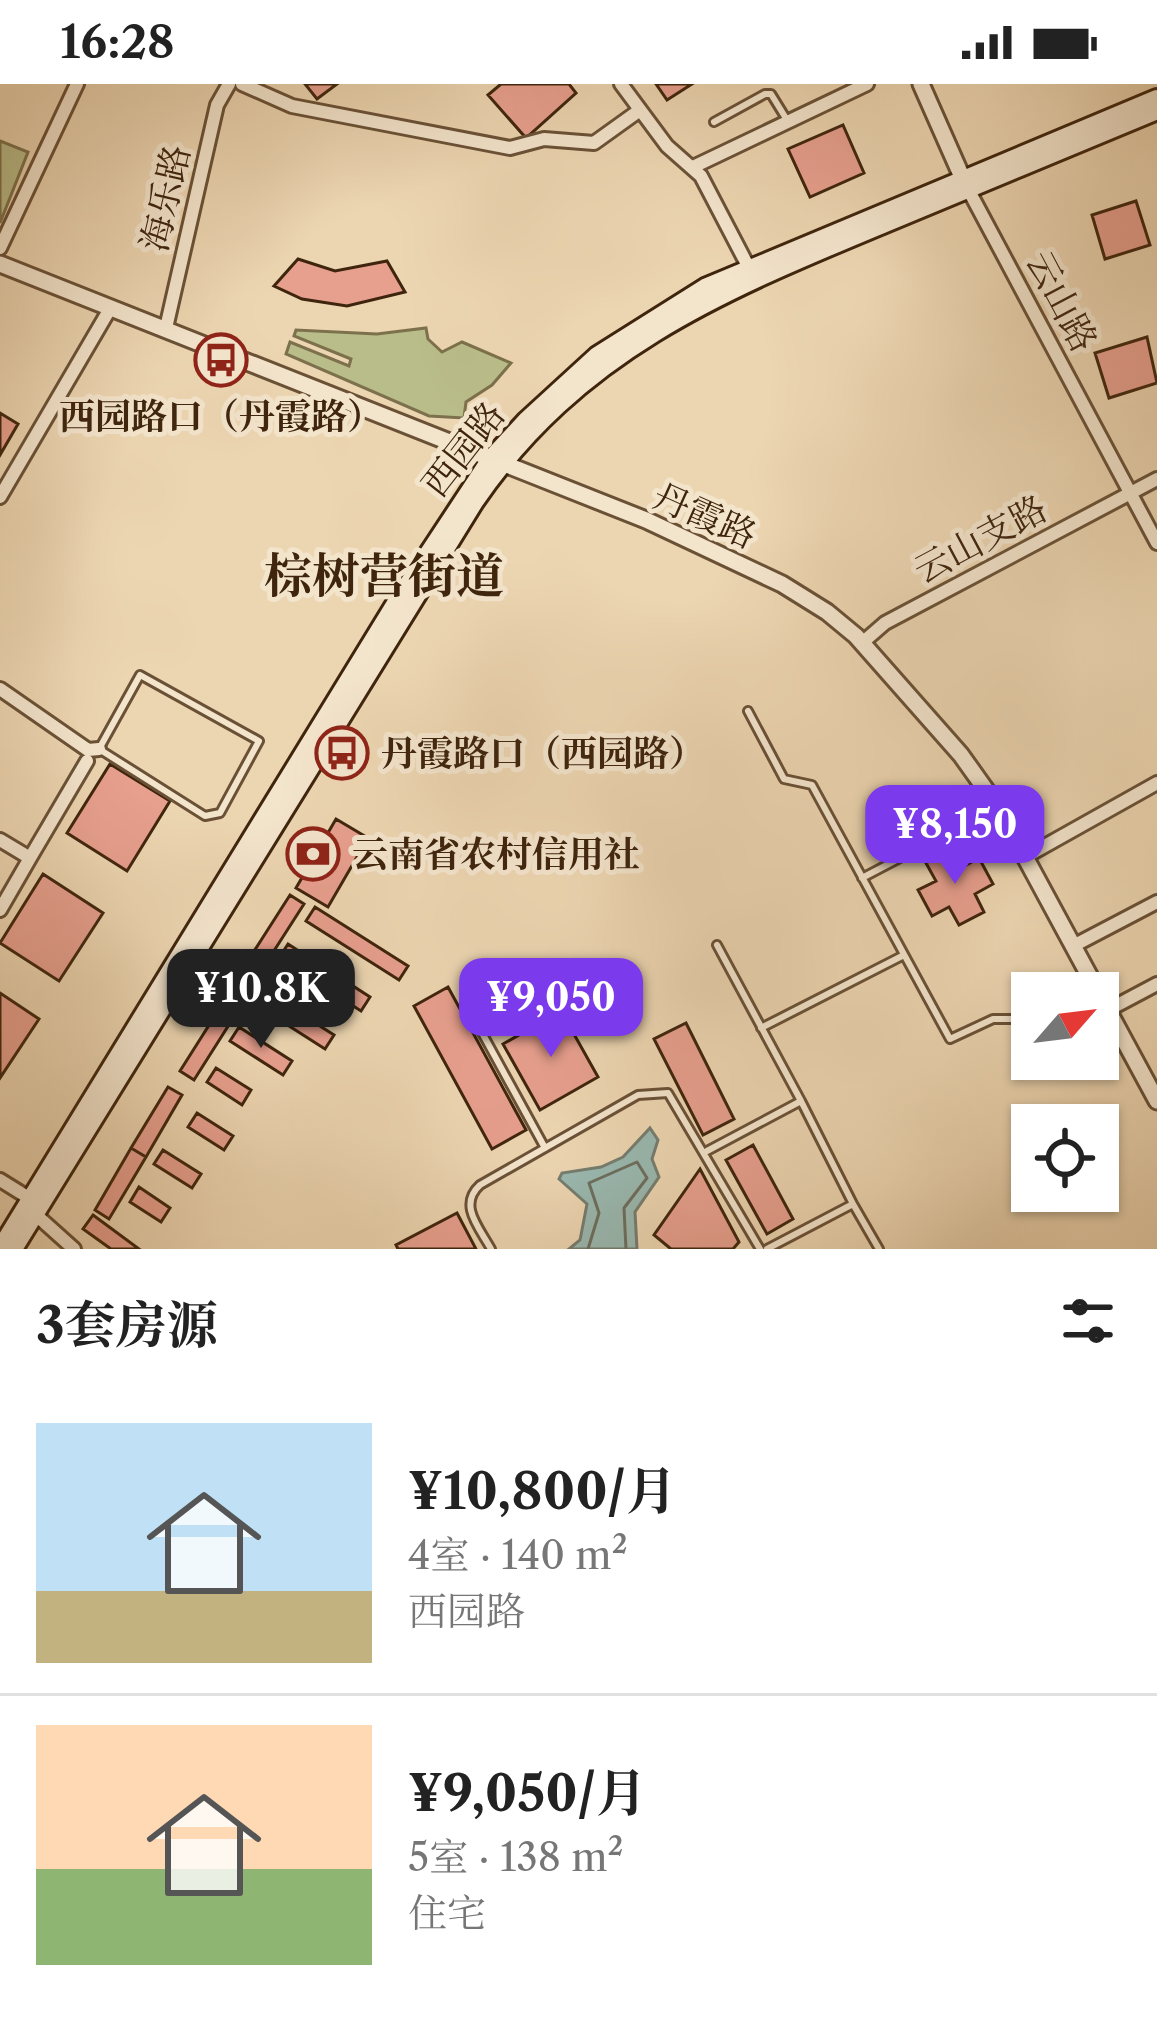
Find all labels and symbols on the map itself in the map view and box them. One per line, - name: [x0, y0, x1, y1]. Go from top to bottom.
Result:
- street label: 海乐路: [131, 140, 199, 256]
- street label: 云山路: [1017, 243, 1107, 359]
- bus stop icon: 西园路口（丹霞路）: [193, 332, 249, 388]
- street label: 西园路: [412, 393, 514, 505]
- place label: 西园路口（丹霞路）: [59, 394, 383, 438]
- street label: 丹霞路: [647, 473, 763, 557]
- street label: 云山支路: [906, 486, 1054, 592]
- district label: 棕树营街道: [264, 546, 504, 605]
- bus stop icon: 丹霞路口（西园路）: [314, 725, 370, 781]
- place label: 丹霞路口（西园路）: [381, 731, 705, 775]
- pin: ¥8,150: [857, 785, 1053, 887]
- bank icon: 云南省农村信用社: [285, 826, 341, 882]
- place label: 云南省农村信用社: [352, 832, 640, 876]
- pin: ¥10.8K: [163, 949, 359, 1051]
- pin: ¥9,050: [453, 958, 649, 1060]
- north arrow: [1011, 972, 1119, 1080]

